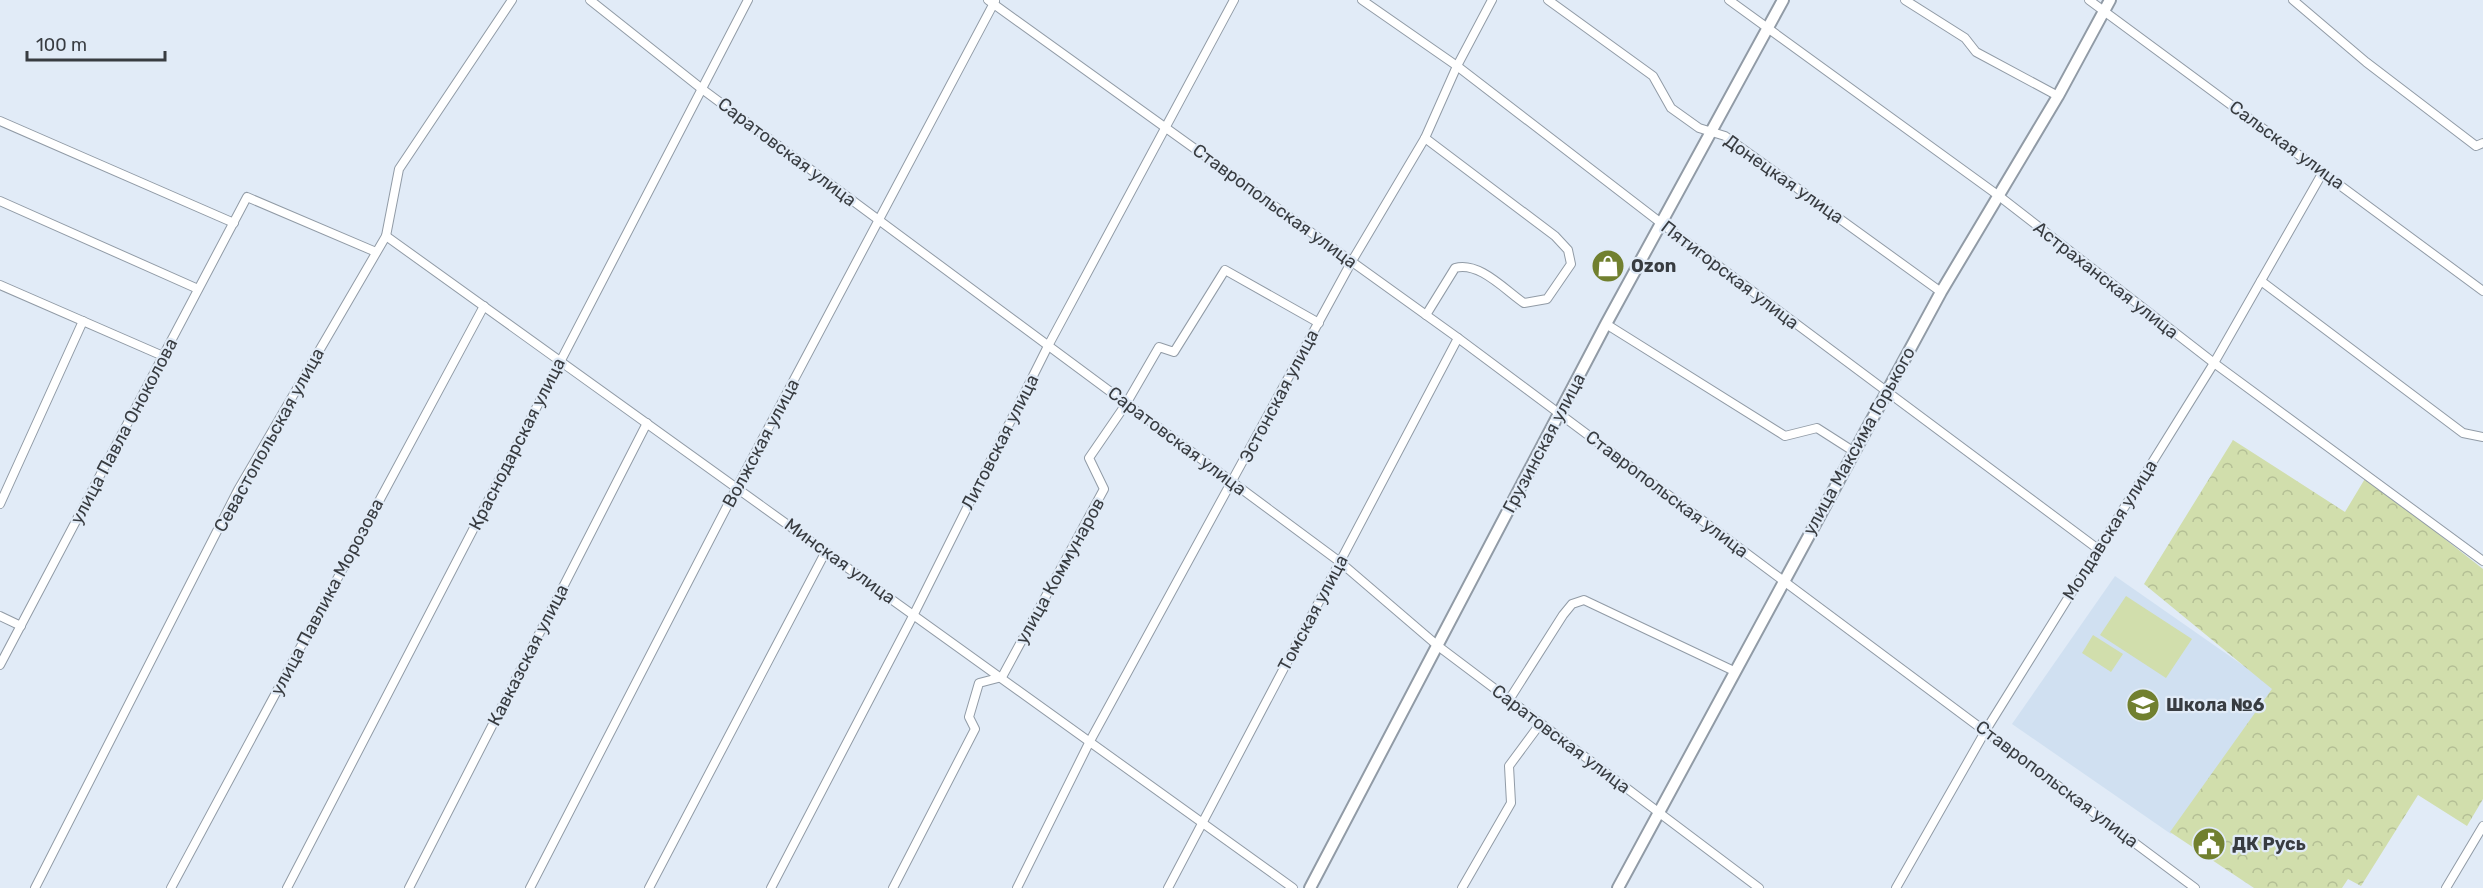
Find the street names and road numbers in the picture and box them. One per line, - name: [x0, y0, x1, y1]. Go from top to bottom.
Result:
- street label: Саратовская улица: [713, 93, 861, 211]
- street label: Сальская улица: [2225, 96, 2349, 194]
- street label: Донецкая улица: [1720, 130, 1848, 228]
- street label: Ставропольская улица: [1188, 139, 1362, 273]
- street label: Пятигорская улица: [1657, 216, 1803, 334]
- street label: Астраханская улица: [2029, 217, 2183, 343]
- street label: Эстонская улица: [1235, 326, 1323, 466]
- street label: улица Павла Оноколова: [66, 334, 182, 528]
- street label: улица Максима Горького: [1798, 343, 1920, 539]
- street label: Севастопольская улица: [209, 344, 329, 536]
- street label: Краснодарская улица: [464, 354, 570, 534]
- street label: Грузинская улица: [1498, 370, 1590, 516]
- street label: Литовская улица: [956, 371, 1044, 513]
- street label: Волжская улица: [718, 375, 804, 511]
- street label: Саратовская улица: [1103, 382, 1251, 500]
- street label: Ставропольская улица: [1581, 426, 1753, 562]
- street label: Молдавская улица: [2058, 456, 2162, 604]
- street label: улица Коммунаров: [1011, 494, 1109, 648]
- street label: улица Павлика Морозова: [266, 495, 388, 699]
- street label: Минская улица: [780, 513, 900, 609]
- street label: Томская улица: [1273, 551, 1353, 675]
- street label: Кавказская улица: [483, 581, 573, 729]
- street label: Саратовская улица: [1487, 680, 1635, 798]
- street label: Ставропольская улица: [1971, 716, 2143, 852]

